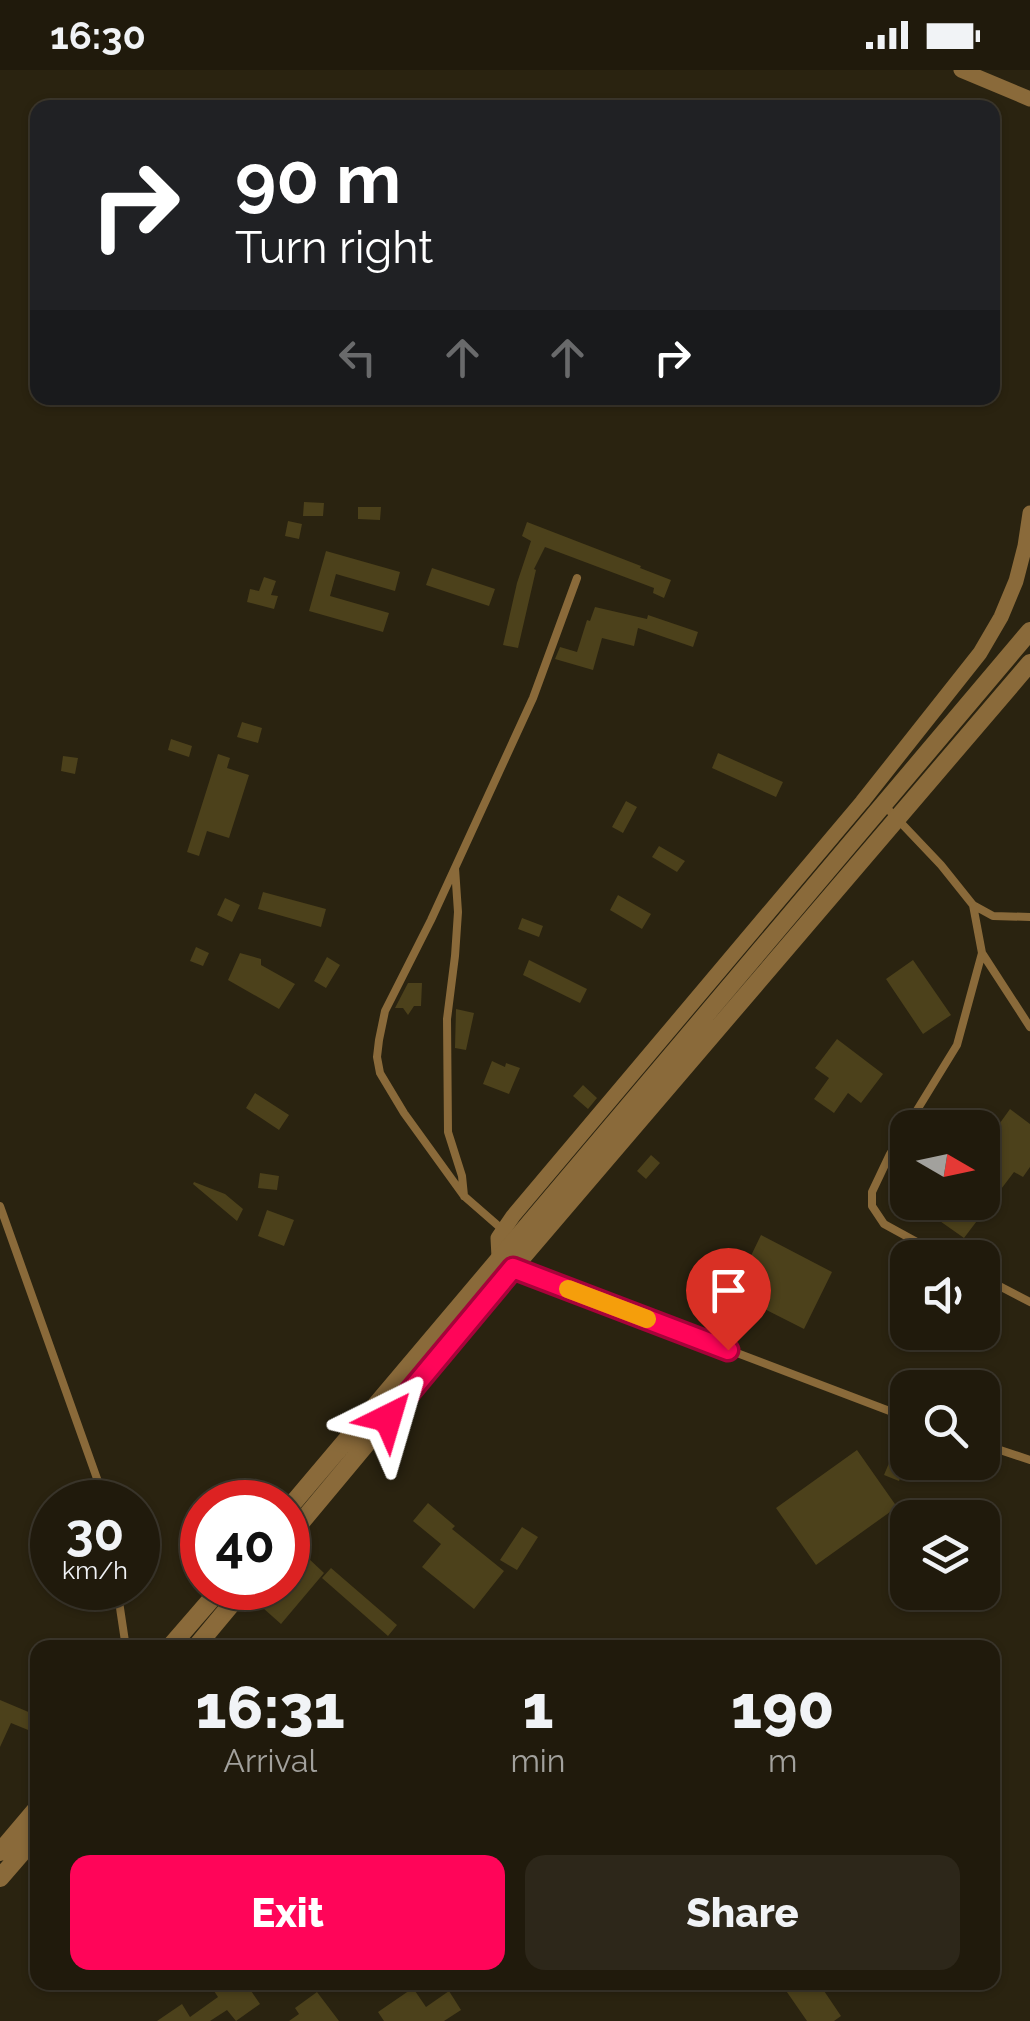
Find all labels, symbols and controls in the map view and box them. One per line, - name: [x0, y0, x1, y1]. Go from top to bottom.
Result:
- text: 16:30: [50, 13, 146, 58]
- text: 90 m: [235, 137, 401, 219]
- icon: right: [70, 140, 200, 270]
- text: Turn right: [235, 221, 433, 274]
- icon: left: [330, 330, 385, 385]
- icon: ahead: [435, 330, 490, 385]
- icon: ahead: [540, 330, 595, 385]
- icon: right: [645, 330, 700, 385]
- north arrow: [890, 1110, 1000, 1220]
- map controls: [890, 1110, 1000, 1610]
- button: sound: [890, 1240, 1000, 1350]
- pin: [686, 1248, 771, 1351]
- icon: arrive: [701, 1263, 756, 1318]
- position arrow: [336, 1366, 440, 1470]
- button: search: [890, 1370, 1000, 1480]
- speed limit sign: 40: [180, 1480, 310, 1610]
- button: layers: [890, 1500, 1000, 1610]
- text: 30: [66, 1503, 124, 1562]
- text: km/h: [62, 1555, 128, 1585]
- text: 16:31: [196, 1672, 345, 1742]
- text: 1: [522, 1672, 554, 1742]
- text: 190: [731, 1672, 834, 1742]
- text: Arrival: [223, 1742, 317, 1779]
- text: min: [510, 1742, 566, 1779]
- text: m: [768, 1742, 797, 1779]
- button: Exit: [70, 1855, 505, 1970]
- button: Share: [525, 1855, 960, 1970]

